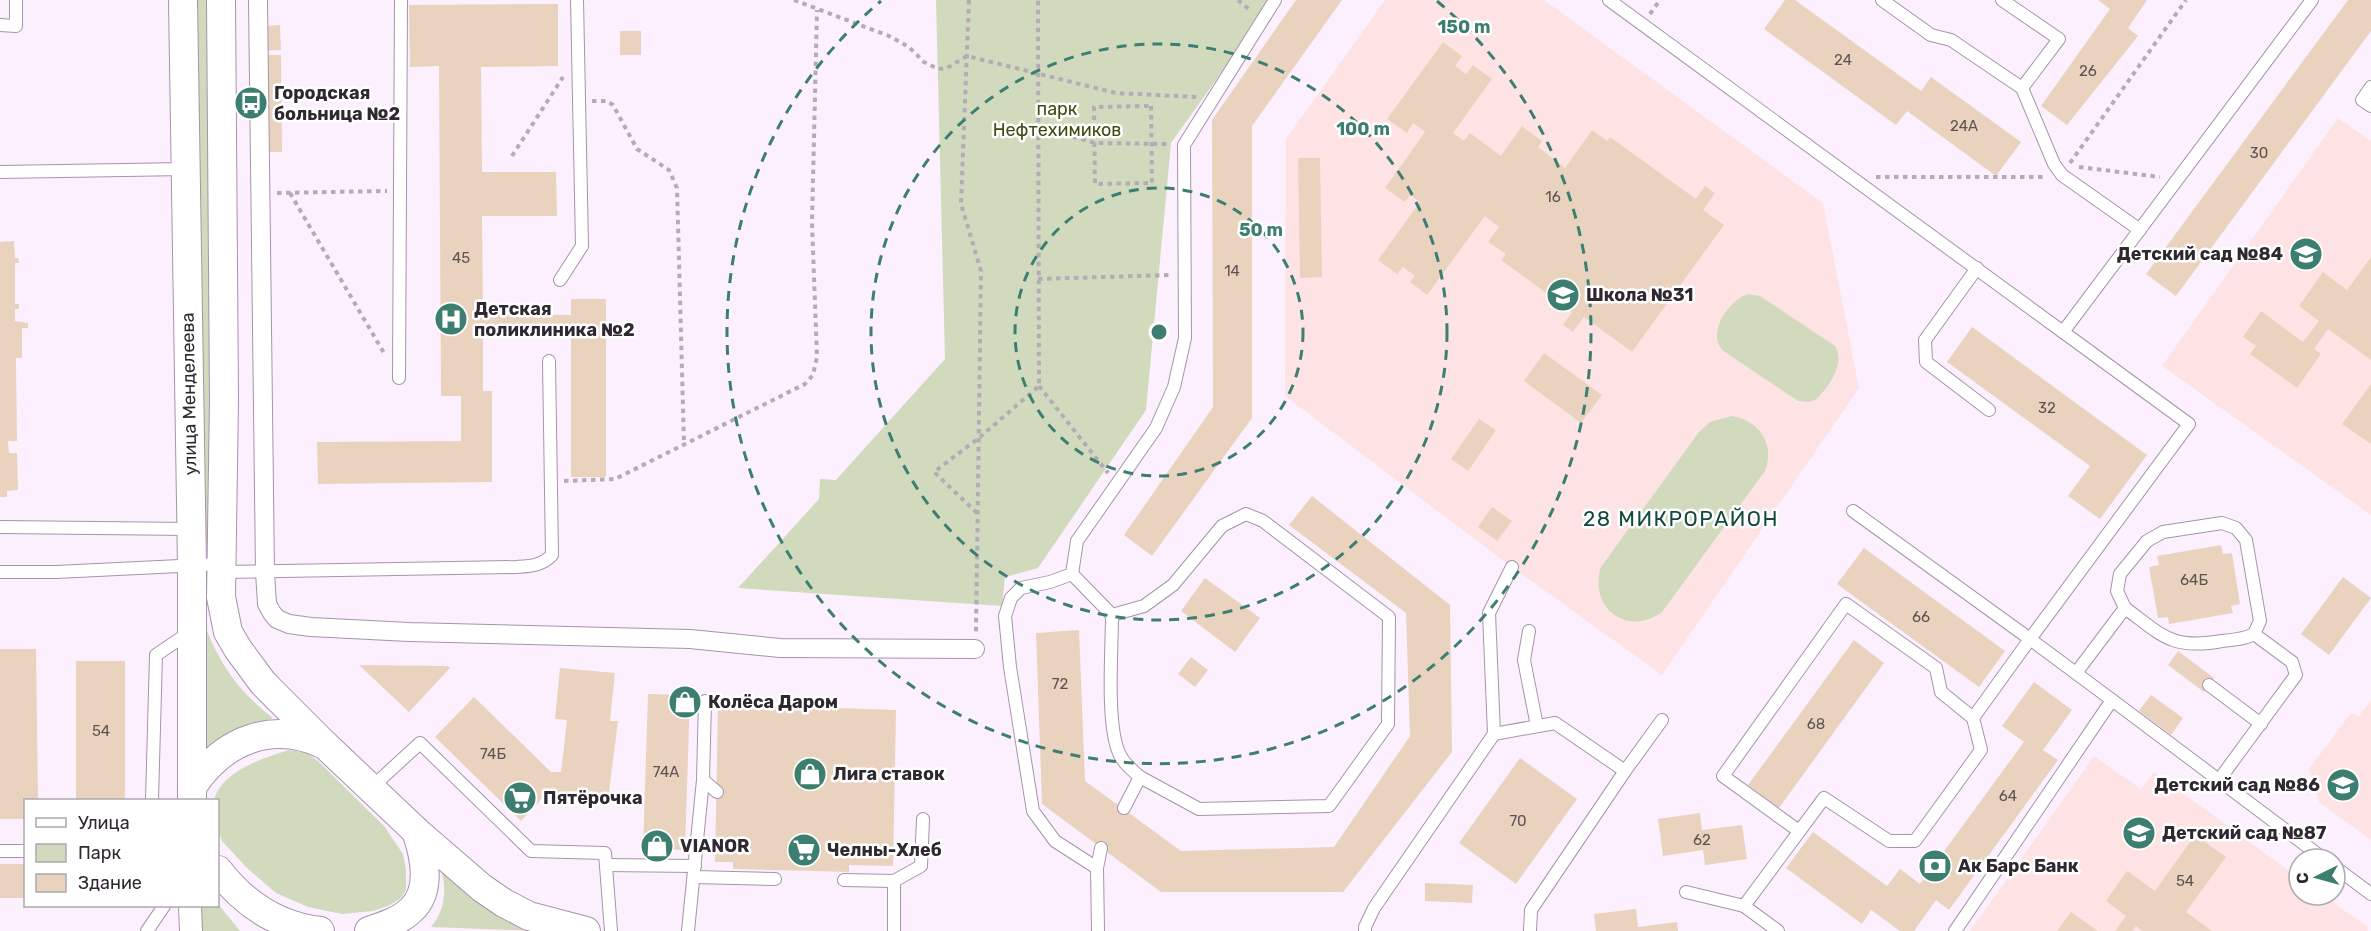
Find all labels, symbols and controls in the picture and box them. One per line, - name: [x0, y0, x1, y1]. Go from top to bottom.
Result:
- text: 150 m: [1437, 16, 1491, 38]
- house number: 24: [1834, 51, 1852, 69]
- house number: 26: [2079, 62, 2097, 80]
- place label: Городская больница №2: [274, 82, 400, 125]
- bus stop icon: Городская больница №2: [233, 85, 269, 121]
- park label: парк Нефтехимиков: [993, 98, 1121, 141]
- house number: 24А: [1950, 117, 1978, 135]
- text: 100 m: [1336, 118, 1390, 140]
- house number: 30: [2250, 144, 2268, 162]
- house number: 16: [1545, 188, 1561, 206]
- text: 50 m: [1239, 219, 1283, 241]
- school or university icon: Детский сад №84: [2288, 236, 2324, 272]
- place label: Детский сад №84: [2117, 243, 2283, 265]
- house number: 45: [452, 249, 470, 267]
- house number: 14: [1224, 262, 1240, 280]
- school or university icon: Школа №31: [1545, 277, 1581, 313]
- place label: Школа №31: [1586, 284, 1693, 306]
- place label: Детская поликлиника №2: [474, 298, 635, 341]
- hospital icon: Детская поликлиника №2: [433, 301, 469, 337]
- street label: улица Менделеева: [177, 312, 201, 476]
- centre of rings: [1149, 322, 1169, 342]
- house number: 32: [2038, 399, 2056, 417]
- district label: 28 МИКРОРАЙОН: [1583, 506, 1779, 531]
- house number: 64Б: [2180, 571, 2208, 589]
- house number: 66: [1912, 608, 1930, 626]
- house number: 72: [1052, 675, 1068, 693]
- shop icon: Колёса Даром: [667, 684, 703, 720]
- place label: Колёса Даром: [708, 691, 838, 713]
- house number: 68: [1807, 715, 1825, 733]
- house number: 54: [92, 722, 110, 740]
- house number: 74Б: [480, 745, 506, 763]
- shop icon: Лига ставок: [792, 756, 828, 792]
- house number: 74А: [653, 763, 679, 781]
- place label: Лига ставок: [833, 763, 945, 785]
- school or university icon: Детский сад №86: [2325, 767, 2361, 803]
- place label: Детский сад №86: [2154, 774, 2320, 796]
- supermarket icon: Пятёрочка: [502, 780, 538, 816]
- place label: Пятёрочка: [543, 787, 643, 809]
- house number: 64: [1999, 787, 2017, 805]
- legend: [24, 799, 219, 907]
- text: Улица: [78, 812, 130, 834]
- house number: 70: [1509, 812, 1527, 830]
- school or university icon: Детский сад №87: [2121, 815, 2157, 851]
- place label: Детский сад №87: [2162, 822, 2326, 844]
- shop icon: VIANOR: [639, 828, 675, 864]
- house number: 62: [1693, 831, 1711, 849]
- supermarket icon: Челны-Хлеб: [786, 832, 822, 868]
- place label: VIANOR: [680, 835, 749, 857]
- place label: Челны-Хлеб: [827, 839, 942, 861]
- text: Парк: [78, 842, 122, 864]
- north arrow: [2287, 847, 2347, 907]
- bank icon: Ак Барс Банк: [1917, 848, 1953, 884]
- place label: Ак Барс Банк: [1958, 855, 2079, 877]
- text: Здание: [78, 872, 142, 894]
- house number: 54: [2176, 872, 2194, 890]
- text: С: [2293, 872, 2313, 885]

